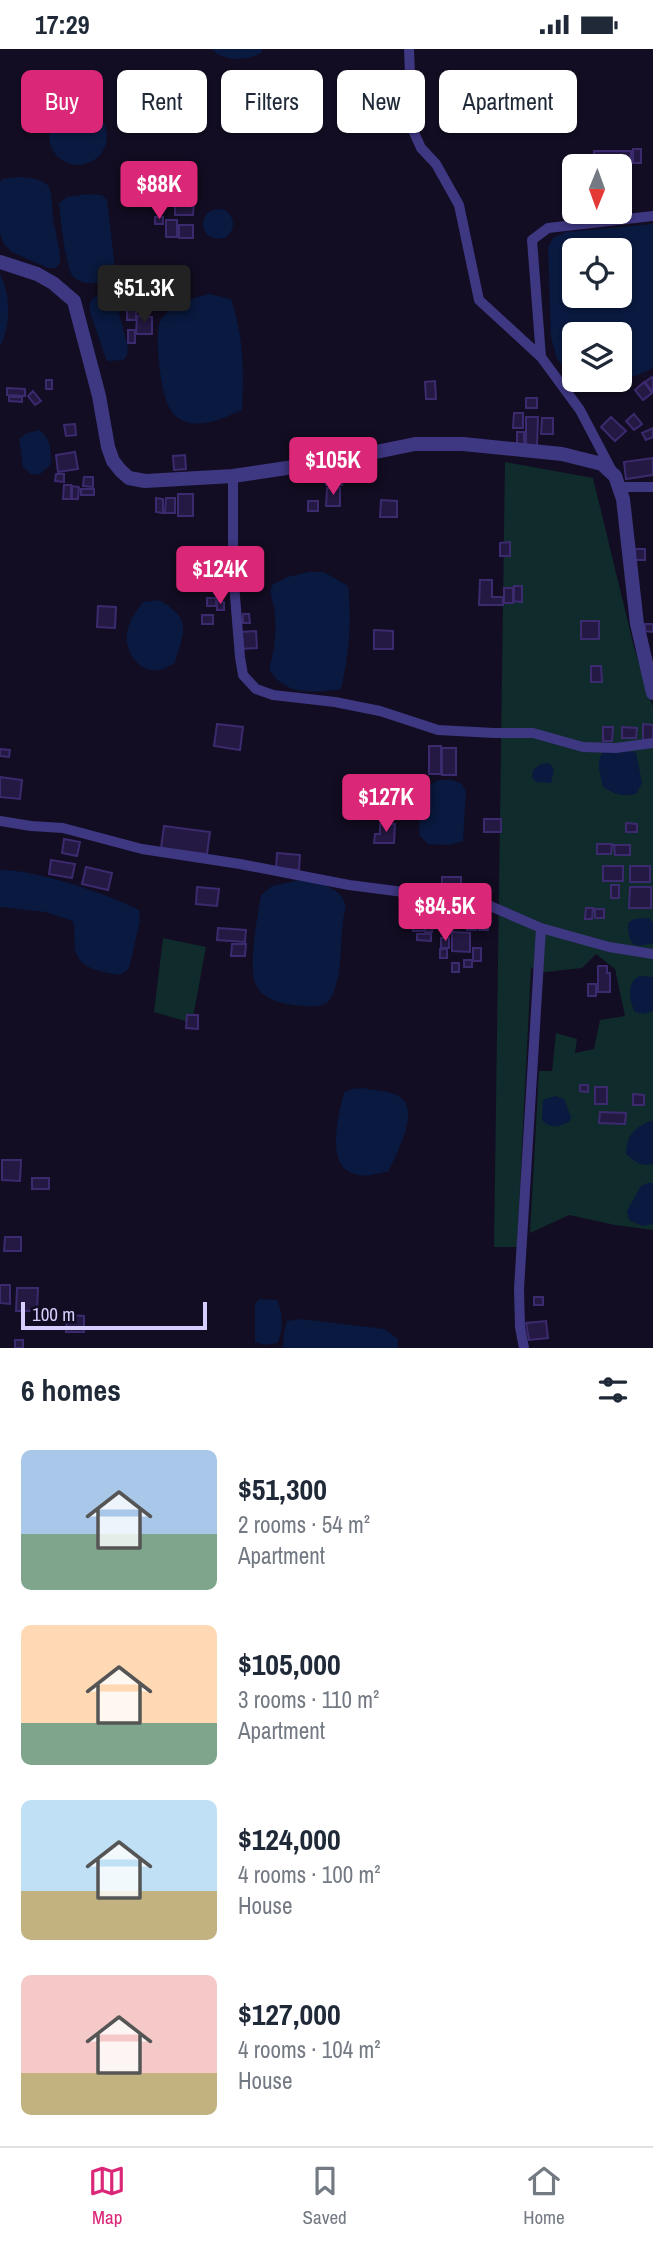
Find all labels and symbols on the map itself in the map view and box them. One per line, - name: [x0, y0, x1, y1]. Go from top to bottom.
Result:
- north arrow: [562, 154, 632, 224]
- pin: $88K: [118, 162, 200, 221]
- pin: $51.3K: [87, 265, 201, 325]
- pin: $105K: [284, 437, 382, 497]
- pin: $124K: [171, 547, 269, 606]
- pin: $127K: [337, 775, 435, 834]
- pin: $84.5K: [388, 883, 502, 943]
- scale bar: [21, 1299, 206, 1331]

